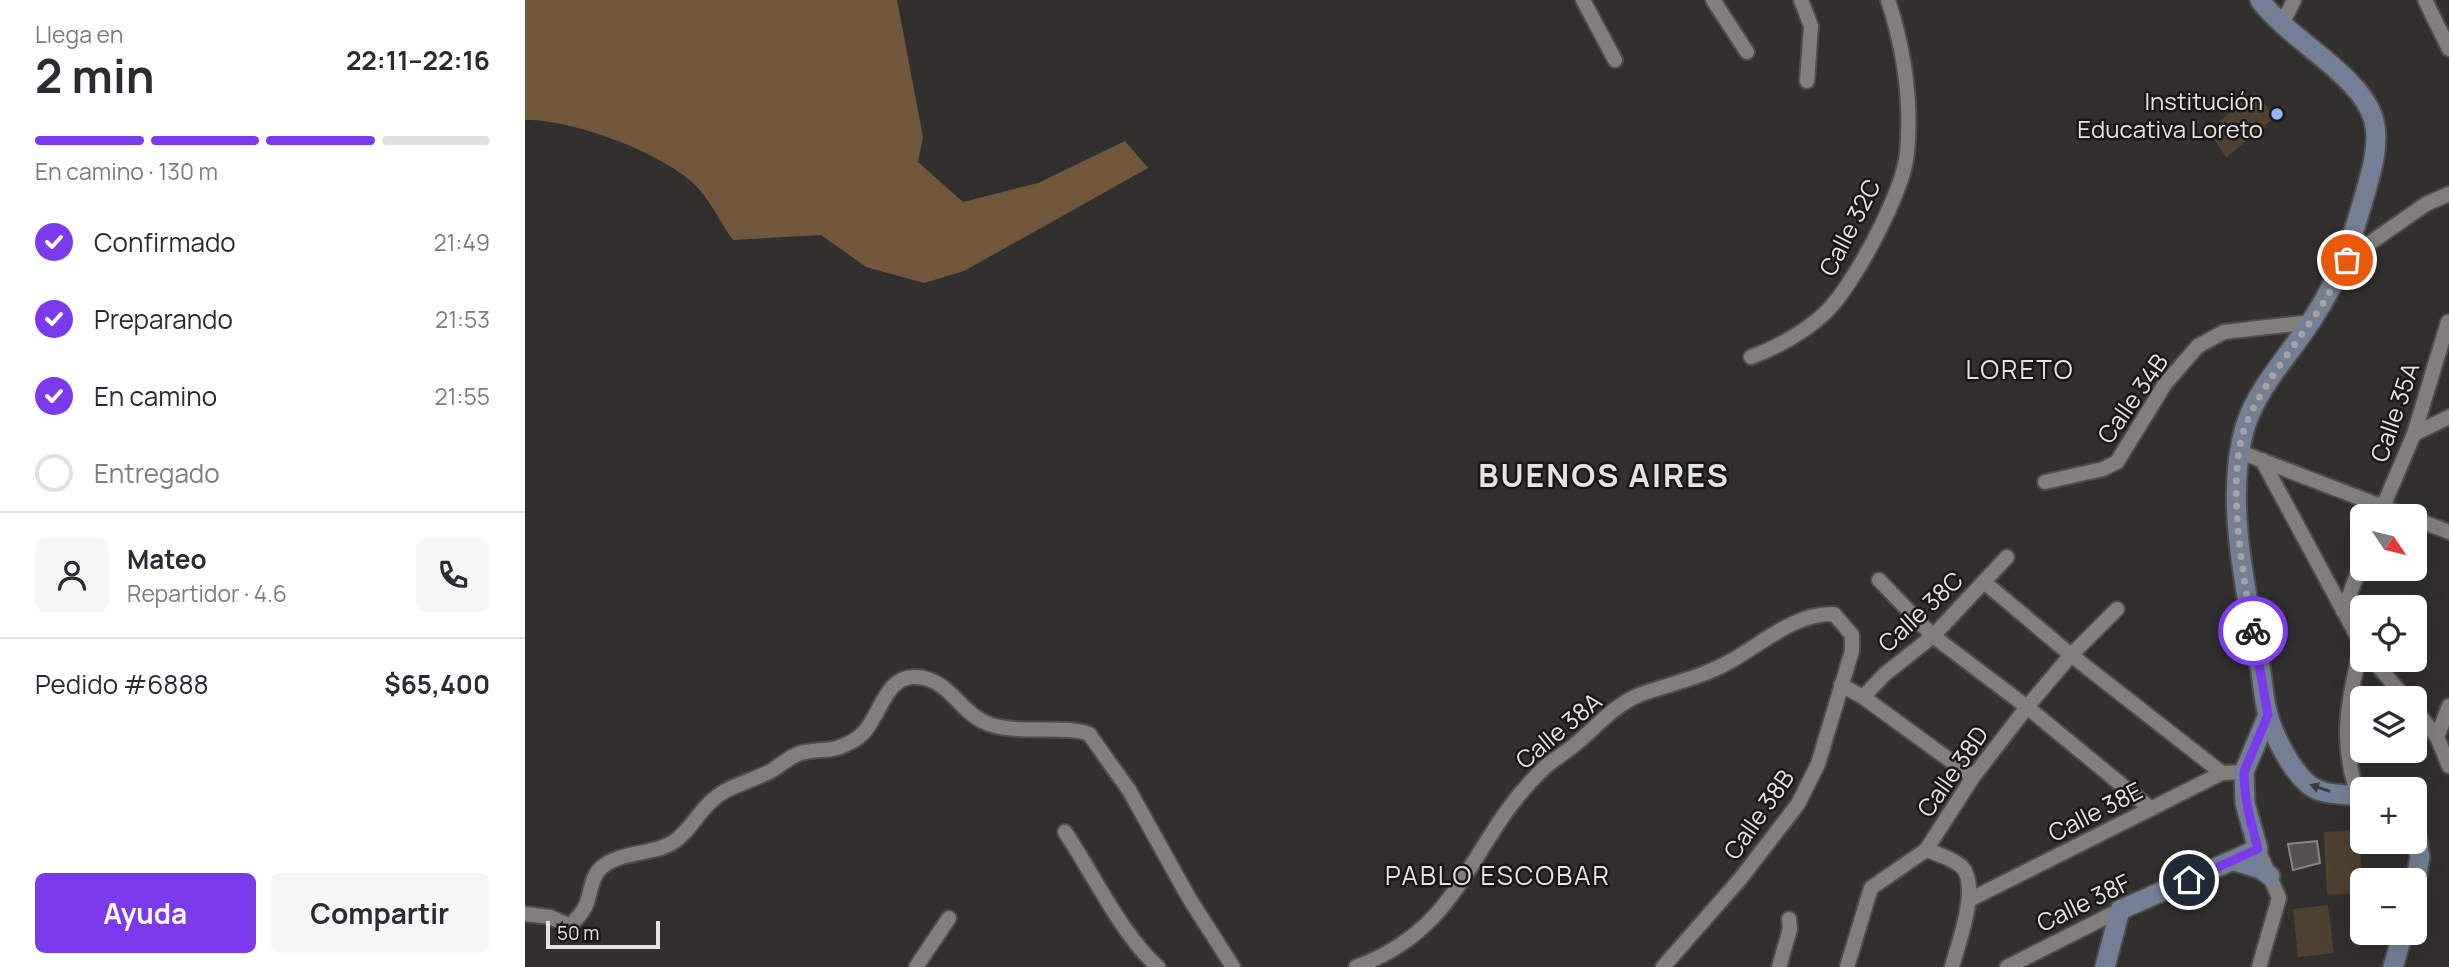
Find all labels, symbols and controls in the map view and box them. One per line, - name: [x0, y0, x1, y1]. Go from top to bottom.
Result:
- text: Llega en: [35, 18, 123, 50]
- text: 22:11–22:16: [346, 42, 490, 78]
- text: 2 min: [35, 44, 155, 107]
- place label: Institución Educativa Loreto: [2077, 84, 2263, 145]
- marker: Institución Educativa Loreto: [2269, 106, 2285, 122]
- text: En camino · 130 m: [35, 155, 218, 187]
- street label: Calle 32C: [1811, 173, 1887, 281]
- icon: check: [35, 223, 73, 261]
- text: Confirmado: [94, 224, 236, 260]
- text: 21:49: [433, 226, 490, 258]
- pin: [2317, 230, 2377, 290]
- icon: bag: [2328, 241, 2366, 279]
- icon: check: [35, 300, 73, 338]
- text: Preparando: [94, 301, 233, 337]
- text: 21:53: [435, 303, 490, 335]
- street label: Calle 34B: [2089, 346, 2175, 450]
- district label: LORETO: [1965, 351, 2075, 387]
- street label: Calle 35A: [2362, 358, 2426, 466]
- icon: check: [35, 377, 73, 415]
- text: En camino: [94, 378, 217, 414]
- text: 21:55: [434, 380, 490, 412]
- district label: BUENOS AIRES: [1478, 453, 1730, 497]
- text: Entregado: [94, 455, 220, 491]
- north arrow: [2350, 504, 2427, 581]
- map controls: [2350, 504, 2427, 945]
- button: person: [35, 538, 109, 612]
- button: phone: [416, 538, 490, 612]
- text: Mateo: [127, 541, 206, 577]
- street label: Calle 38C: [1870, 563, 1970, 659]
- text: Repartidor · 4.6: [127, 577, 287, 609]
- button: locate: [2350, 595, 2427, 672]
- courier: [2218, 596, 2288, 666]
- icon: bike: [2234, 612, 2272, 650]
- text: Pedido #6888: [35, 666, 209, 702]
- text: $65,400: [384, 666, 490, 702]
- street label: Calle 38A: [1508, 684, 1608, 776]
- button: layers: [2350, 686, 2427, 763]
- street label: Calle 38D: [1909, 719, 1995, 823]
- street label: Calle 38B: [1715, 763, 1801, 865]
- street label: Calle 38E: [2042, 773, 2148, 849]
- button: +: [2350, 777, 2427, 854]
- one-way arrow: [2309, 782, 2330, 793]
- pin: [2159, 850, 2219, 910]
- district label: PABLO ESCOBAR: [1385, 857, 1611, 893]
- icon: home: [2170, 861, 2208, 899]
- street label: Calle 38F: [2031, 865, 2135, 939]
- button: −: [2350, 868, 2427, 945]
- button: Ayuda: [35, 873, 256, 953]
- button: Compartir: [270, 873, 490, 953]
- scale bar: [546, 918, 660, 950]
- text: 50 m: [557, 920, 599, 946]

